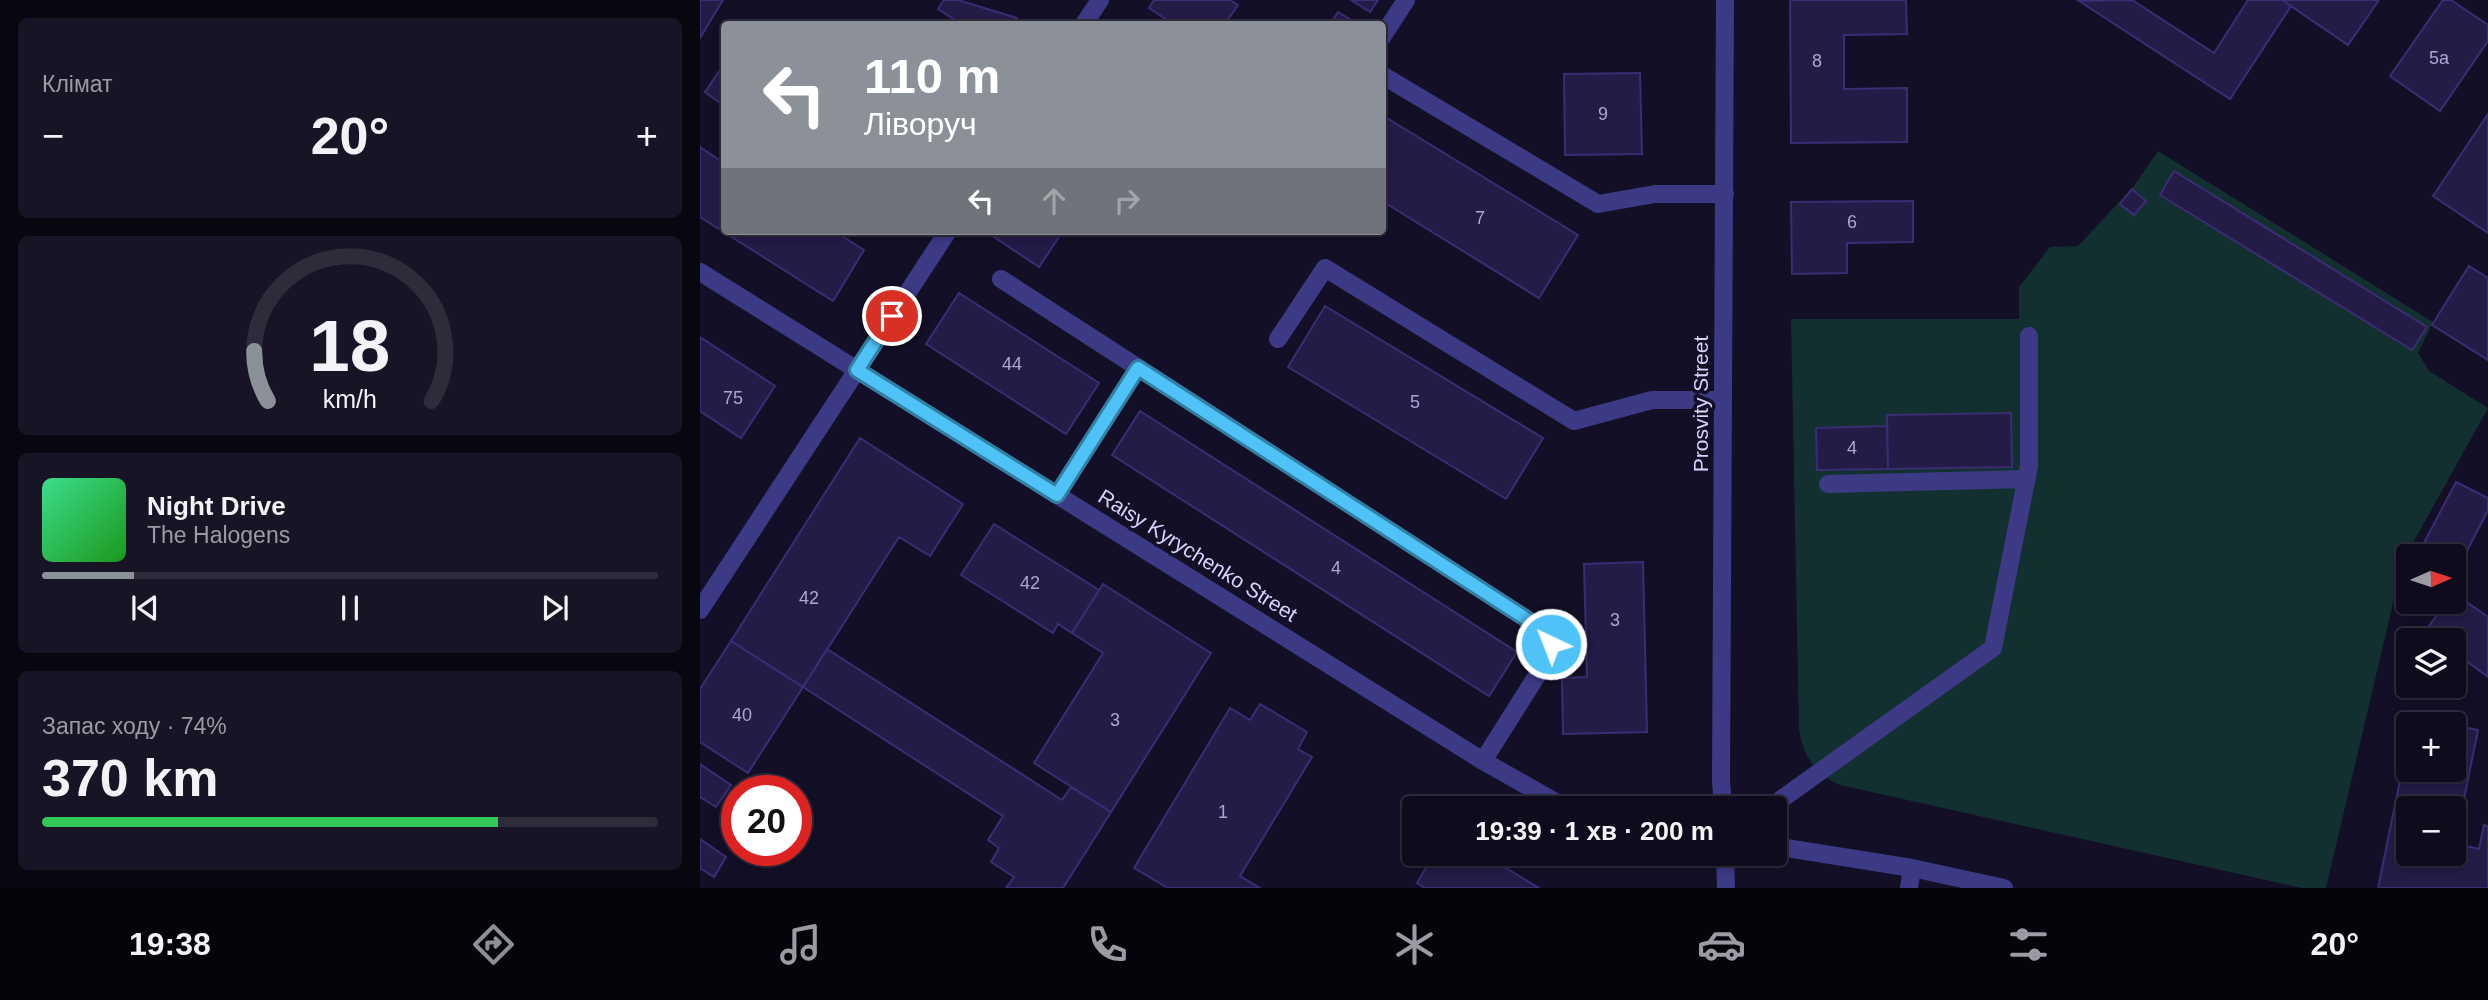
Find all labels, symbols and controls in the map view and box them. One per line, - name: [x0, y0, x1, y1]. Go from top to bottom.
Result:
- house number: 5а: [2429, 48, 2450, 68]
- icon: left: [749, 49, 840, 140]
- text: 110 m: [864, 49, 1000, 103]
- house number: 8: [1812, 51, 1822, 71]
- text: Клімат: [42, 71, 113, 97]
- house number: 9: [1598, 104, 1608, 124]
- text: Ліворуч: [864, 106, 977, 142]
- text: 20°: [311, 107, 389, 165]
- text: −: [42, 115, 64, 157]
- text: +: [636, 115, 658, 157]
- icon: left: [962, 182, 1000, 220]
- icon: ahead: [1035, 182, 1073, 220]
- icon: right: [1108, 182, 1146, 220]
- house number: 7: [1475, 208, 1485, 228]
- house number: 6: [1847, 212, 1857, 232]
- pin: [862, 286, 922, 346]
- icon: arrive: [873, 297, 911, 335]
- text: 18: [310, 306, 390, 387]
- street label: Prosvity Street: [1689, 336, 1712, 472]
- house number: 44: [1002, 354, 1022, 374]
- text: km/h: [323, 385, 377, 413]
- house number: 75: [723, 388, 743, 408]
- house number: 5: [1410, 392, 1420, 412]
- house number: 4: [1847, 438, 1857, 458]
- street label: Raisy Kyrychenko Street: [1094, 484, 1302, 626]
- text: Night Drive: [147, 491, 286, 521]
- text: The Halogens: [147, 522, 290, 548]
- north arrow: [2396, 544, 2466, 614]
- map controls: [2396, 544, 2466, 866]
- house number: 4: [1331, 558, 1341, 578]
- house number: 42: [1020, 573, 1040, 593]
- house number: 42: [799, 588, 819, 608]
- icon: previous: [126, 589, 164, 627]
- icon: pause: [331, 589, 369, 627]
- icon: next: [536, 589, 574, 627]
- position arrow: [1514, 607, 1588, 681]
- house number: 3: [1610, 610, 1620, 630]
- button: layers: [2396, 628, 2466, 698]
- house number: 40: [732, 705, 752, 725]
- house number: 3: [1110, 710, 1120, 730]
- button: +: [2396, 712, 2466, 782]
- text: Запас ходу · 74%: [42, 713, 227, 739]
- text: 370 km: [42, 749, 218, 807]
- speed limit sign: 20: [721, 775, 812, 866]
- button: −: [2396, 796, 2466, 866]
- house number: 1: [1218, 802, 1228, 822]
- text: 19:39 · 1 хв · 200 m: [1475, 816, 1714, 846]
- icon: directions: [469, 920, 518, 969]
- icon: music: [776, 920, 825, 969]
- icon: phone: [1083, 920, 1132, 969]
- icon: climate: [1390, 920, 1439, 969]
- icon: car: [1697, 920, 1746, 969]
- icon: filters: [2004, 920, 2053, 969]
- text: 19:38: [129, 926, 211, 962]
- text: 20°: [2311, 926, 2359, 962]

